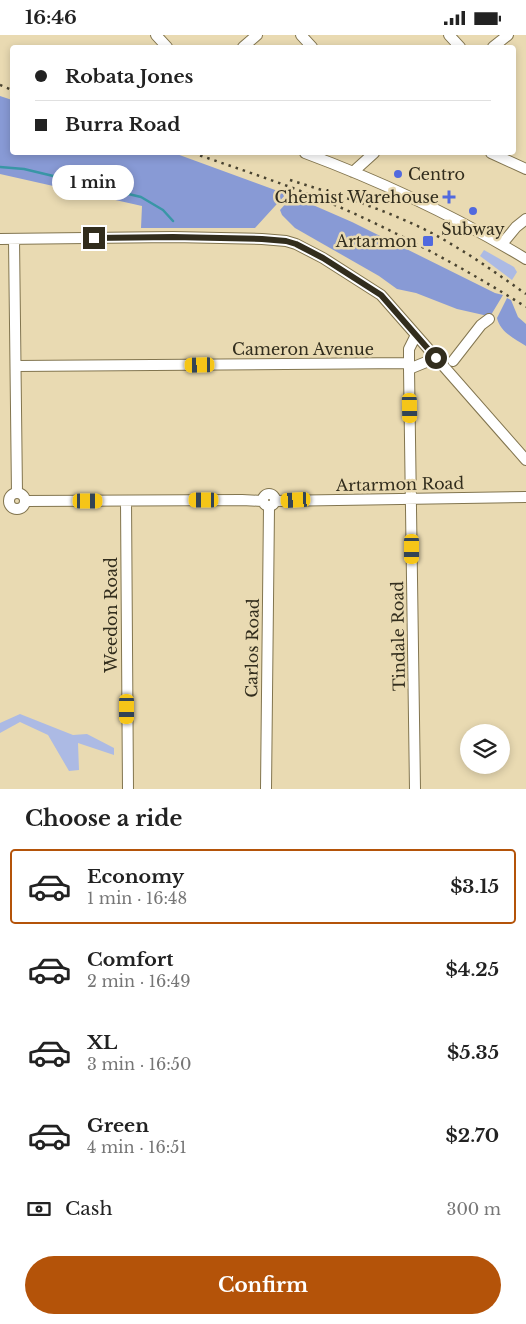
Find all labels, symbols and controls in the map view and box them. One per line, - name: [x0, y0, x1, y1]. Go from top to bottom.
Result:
- text: 16:46: [25, 6, 77, 29]
- text: Robata Jones: [65, 65, 193, 88]
- text: Burra Road: [65, 113, 180, 136]
- place label: Centro: [408, 164, 465, 184]
- callout: 1 min: [53, 165, 135, 201]
- marker: Centro: [392, 168, 404, 180]
- text: 1 min: [70, 172, 116, 192]
- place label: Chemist Warehouse: [275, 187, 439, 207]
- marker: Chemist Warehouse: [443, 191, 455, 203]
- marker: Subway: [467, 205, 479, 217]
- place label: Subway: [441, 219, 505, 239]
- route end: [83, 227, 105, 249]
- place label: Artarmon: [335, 231, 417, 251]
- marker: Artarmon: [421, 234, 435, 248]
- street label: Cameron Avenue: [232, 339, 374, 359]
- route start: [425, 347, 447, 369]
- car: [184, 357, 215, 373]
- car: [402, 393, 417, 423]
- street label: Artarmon Road: [335, 473, 465, 495]
- car: [280, 492, 311, 508]
- car: [189, 493, 219, 508]
- car: [73, 494, 103, 509]
- car: [404, 534, 419, 564]
- street label: Weedon Road: [101, 557, 121, 674]
- street label: Tindale Road: [387, 581, 409, 691]
- street label: Carlos Road: [241, 598, 263, 698]
- car: [119, 694, 134, 724]
- map controls: [460, 724, 510, 774]
- button: layers: [460, 724, 510, 774]
- text: Choose a ride: [25, 805, 182, 832]
- icon: car: [27, 864, 72, 909]
- text: Economy: [87, 865, 184, 888]
- text: $3.15: [450, 875, 499, 898]
- text: 1 min · 16:48: [87, 888, 187, 908]
- icon: car: [27, 947, 72, 992]
- text: Comfort: [87, 948, 174, 971]
- text: $4.25: [446, 958, 499, 981]
- text: 2 min · 16:49: [87, 971, 190, 991]
- icon: car: [27, 1030, 72, 1075]
- text: XL: [87, 1031, 117, 1054]
- text: $5.35: [447, 1041, 499, 1064]
- text: 3 min · 16:50: [87, 1054, 191, 1074]
- icon: car: [27, 1113, 72, 1158]
- text: Green: [87, 1114, 149, 1137]
- text: $2.70: [446, 1124, 499, 1147]
- text: 4 min · 16:51: [87, 1137, 187, 1157]
- icon: cash: [25, 1195, 53, 1223]
- text: Cash: [65, 1197, 112, 1220]
- text: 300 m: [447, 1199, 501, 1219]
- button: Confirm: [25, 1256, 501, 1314]

